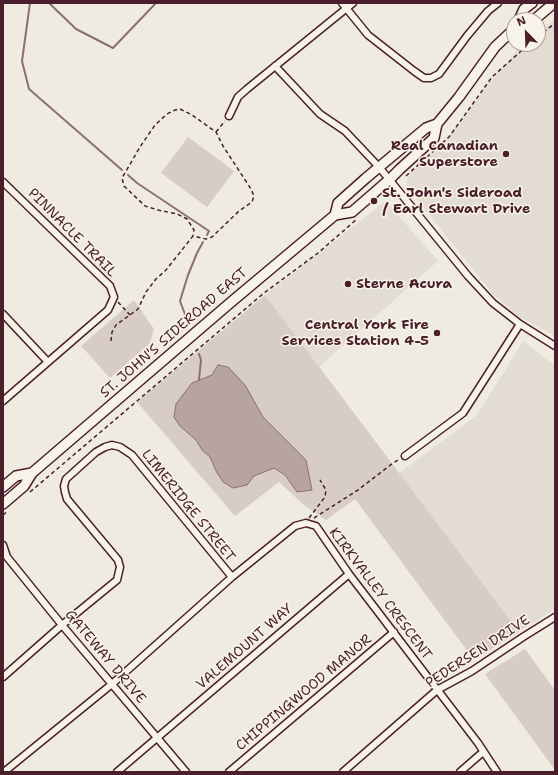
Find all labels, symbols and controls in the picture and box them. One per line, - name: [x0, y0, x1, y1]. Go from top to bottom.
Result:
- north arrow: [506, 12, 546, 52]
- text: N: [515, 13, 528, 30]
- place label: Real Canadian Superstore: [391, 138, 498, 170]
- marker: Real Canadian Superstore: [501, 149, 511, 159]
- street label: PINNACLE TRAIL: [24, 185, 120, 281]
- place label: St. John's Sideroad / Earl Stewart Drive: [382, 185, 530, 218]
- marker: St. John's Sideroad / Earl Stewart Drive: [369, 196, 379, 206]
- street label: ST. JOHN'S SIDEROAD EAST: [97, 264, 251, 402]
- place label: Sterne Acura: [356, 276, 452, 292]
- marker: Sterne Acura: [343, 279, 353, 289]
- place label: Central York Fire Services Station 4-5: [282, 317, 429, 350]
- marker: Central York Fire Services Station 4-5: [432, 328, 442, 338]
- street label: LIMERIDGE STREET: [138, 447, 238, 565]
- street label: KIRKVALLEY CRESCENT: [325, 525, 435, 663]
- street label: VALEMOUNT WAY: [193, 601, 297, 693]
- street label: GATEWAY DRIVE: [61, 607, 149, 707]
- street label: PEDERSEN DRIVE: [423, 612, 533, 692]
- street label: CHIPPINGWOOD MANOR: [233, 631, 375, 755]

